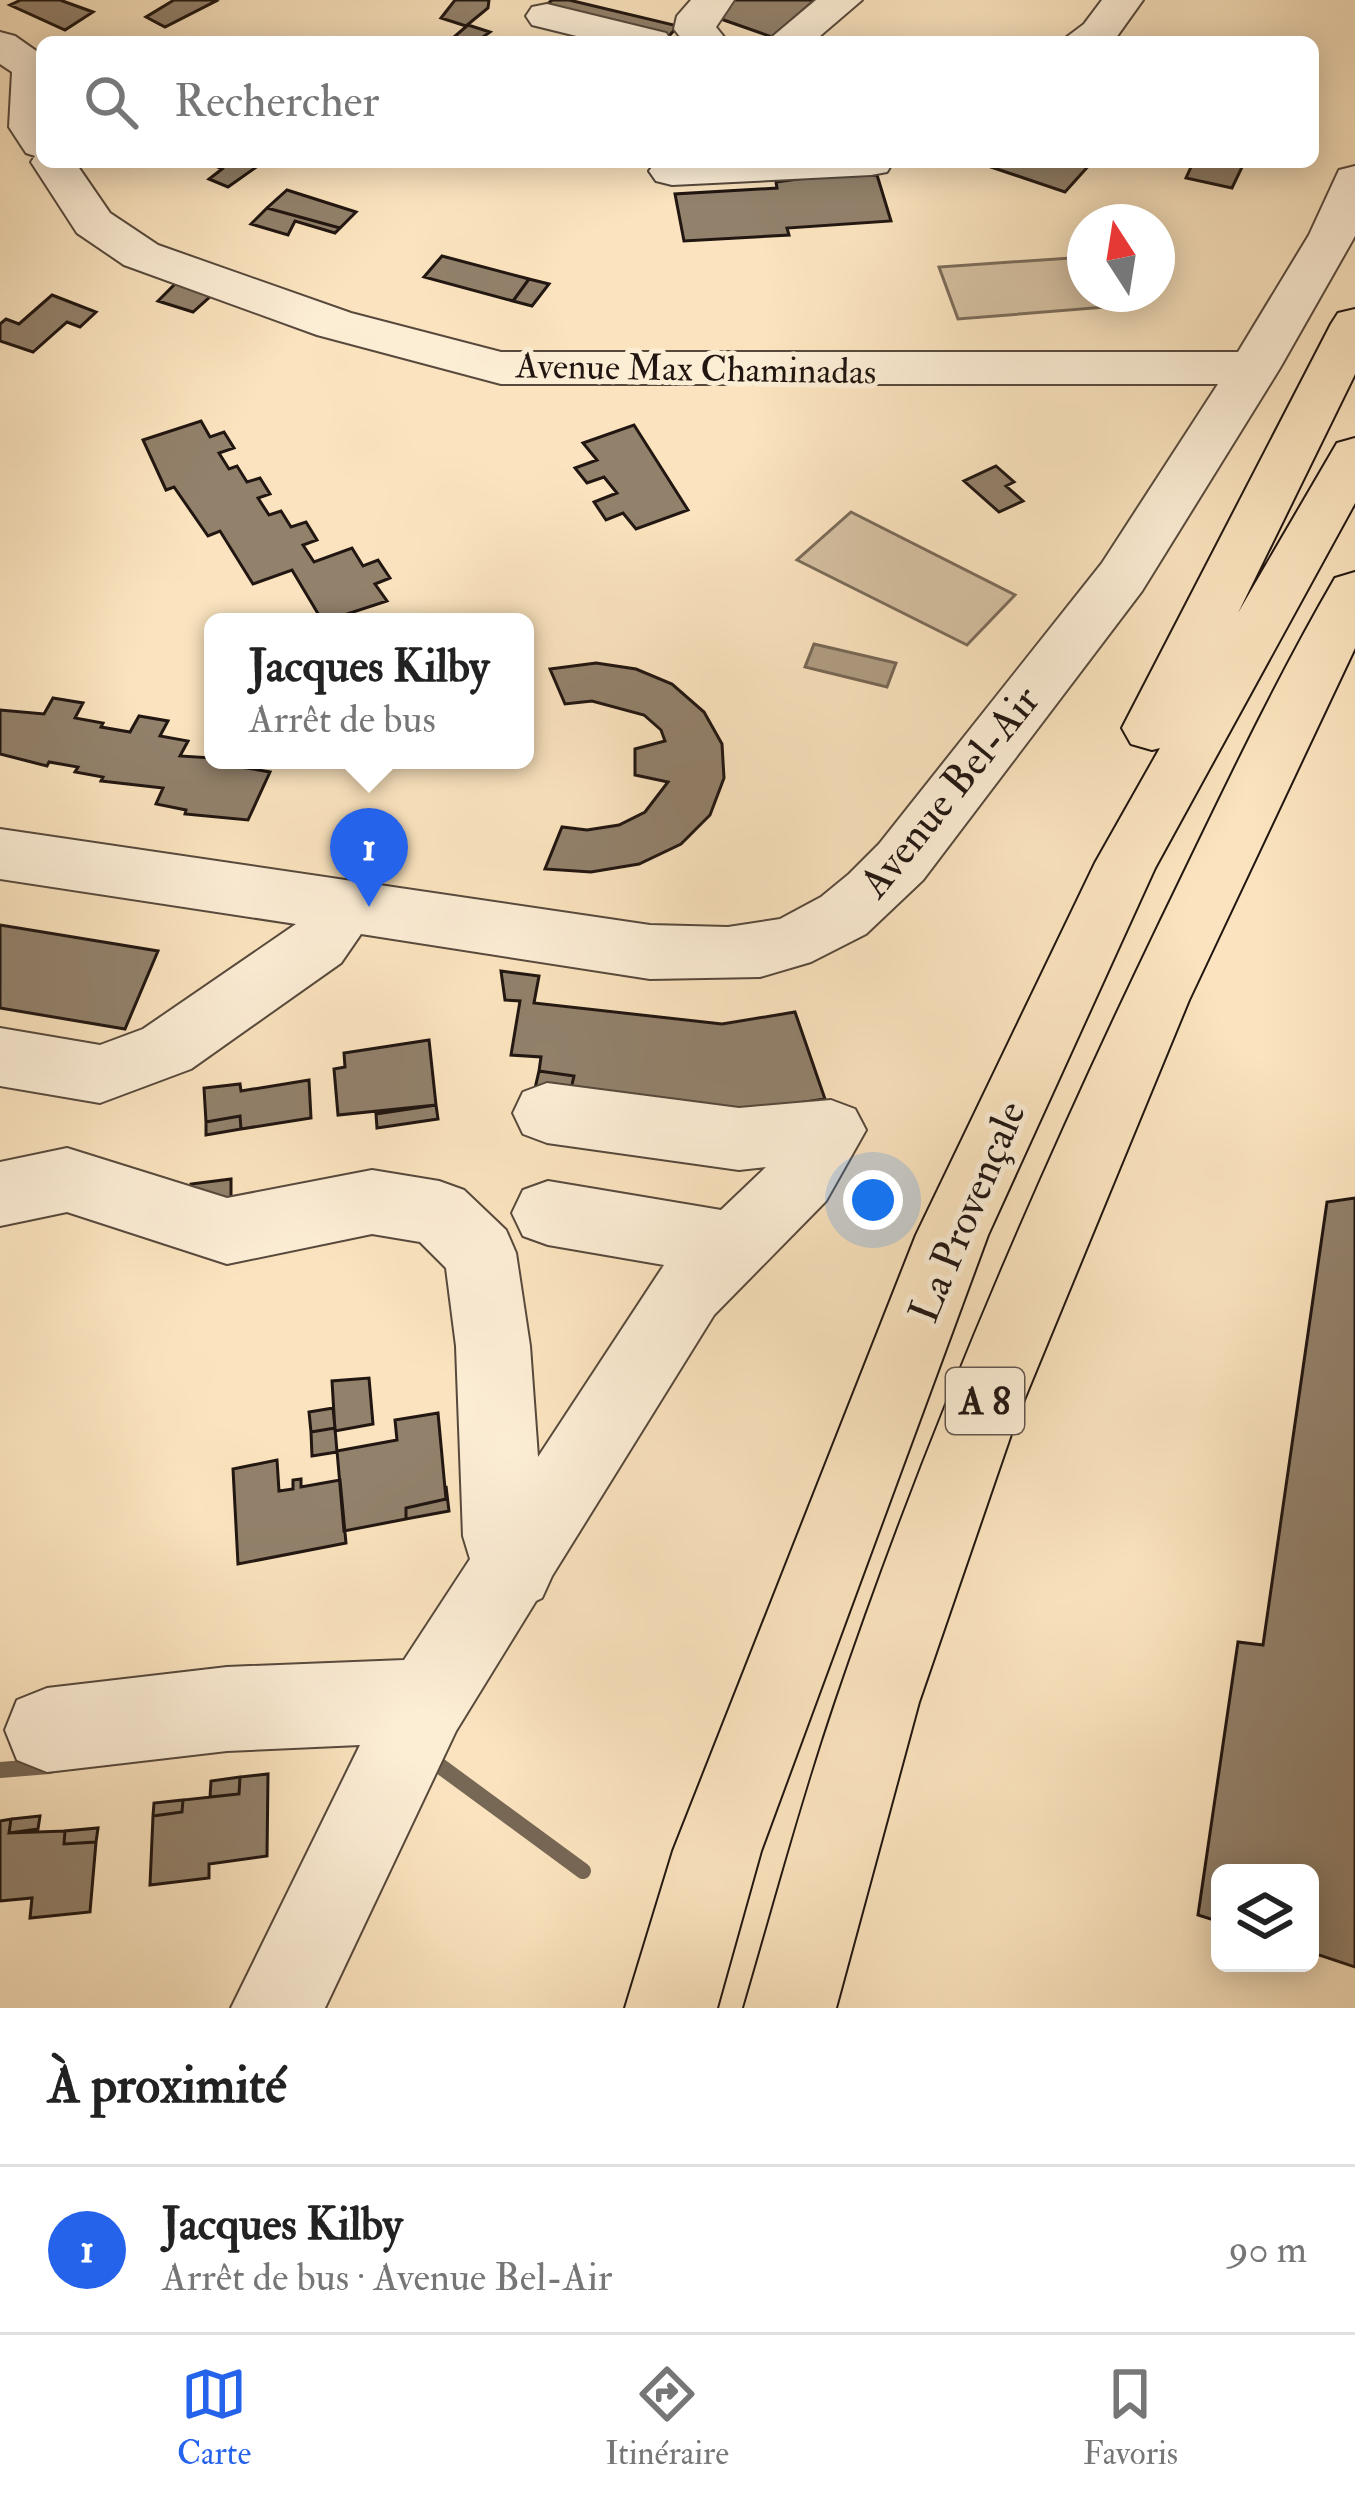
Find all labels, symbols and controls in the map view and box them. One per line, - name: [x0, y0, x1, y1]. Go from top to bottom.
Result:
- search box: [36, 36, 1319, 168]
- icon: search: [78, 69, 144, 135]
- text: Rechercher: [174, 74, 379, 130]
- north arrow: [1067, 204, 1175, 312]
- street label: Avenue Max Chaminadas: [514, 343, 877, 395]
- popup: [204, 613, 534, 769]
- text: Jacques Kilby: [249, 639, 489, 695]
- street label: Avenue Bel-Air: [848, 675, 1051, 909]
- text: Arrêt de bus: [249, 695, 436, 744]
- pin: 1: [330, 808, 408, 907]
- street label: La Provençale: [898, 1094, 1038, 1330]
- your location: [843, 1170, 903, 1230]
- road number: A 8: [946, 1368, 1024, 1434]
- map controls: [1211, 1864, 1319, 1972]
- button: layers: [1211, 1864, 1319, 1972]
- text: À proximité: [48, 2054, 287, 2118]
- text: Jacques Kilby: [162, 2197, 403, 2253]
- text: 1: [80, 2225, 94, 2274]
- text: 90 m: [1229, 2225, 1307, 2274]
- text: Arrêt de bus · Avenue Bel-Air: [162, 2253, 612, 2302]
- tab: Carte: [177, 2361, 251, 2474]
- tab: Itinéraire: [605, 2361, 729, 2474]
- tab: Favoris: [1083, 2361, 1178, 2474]

